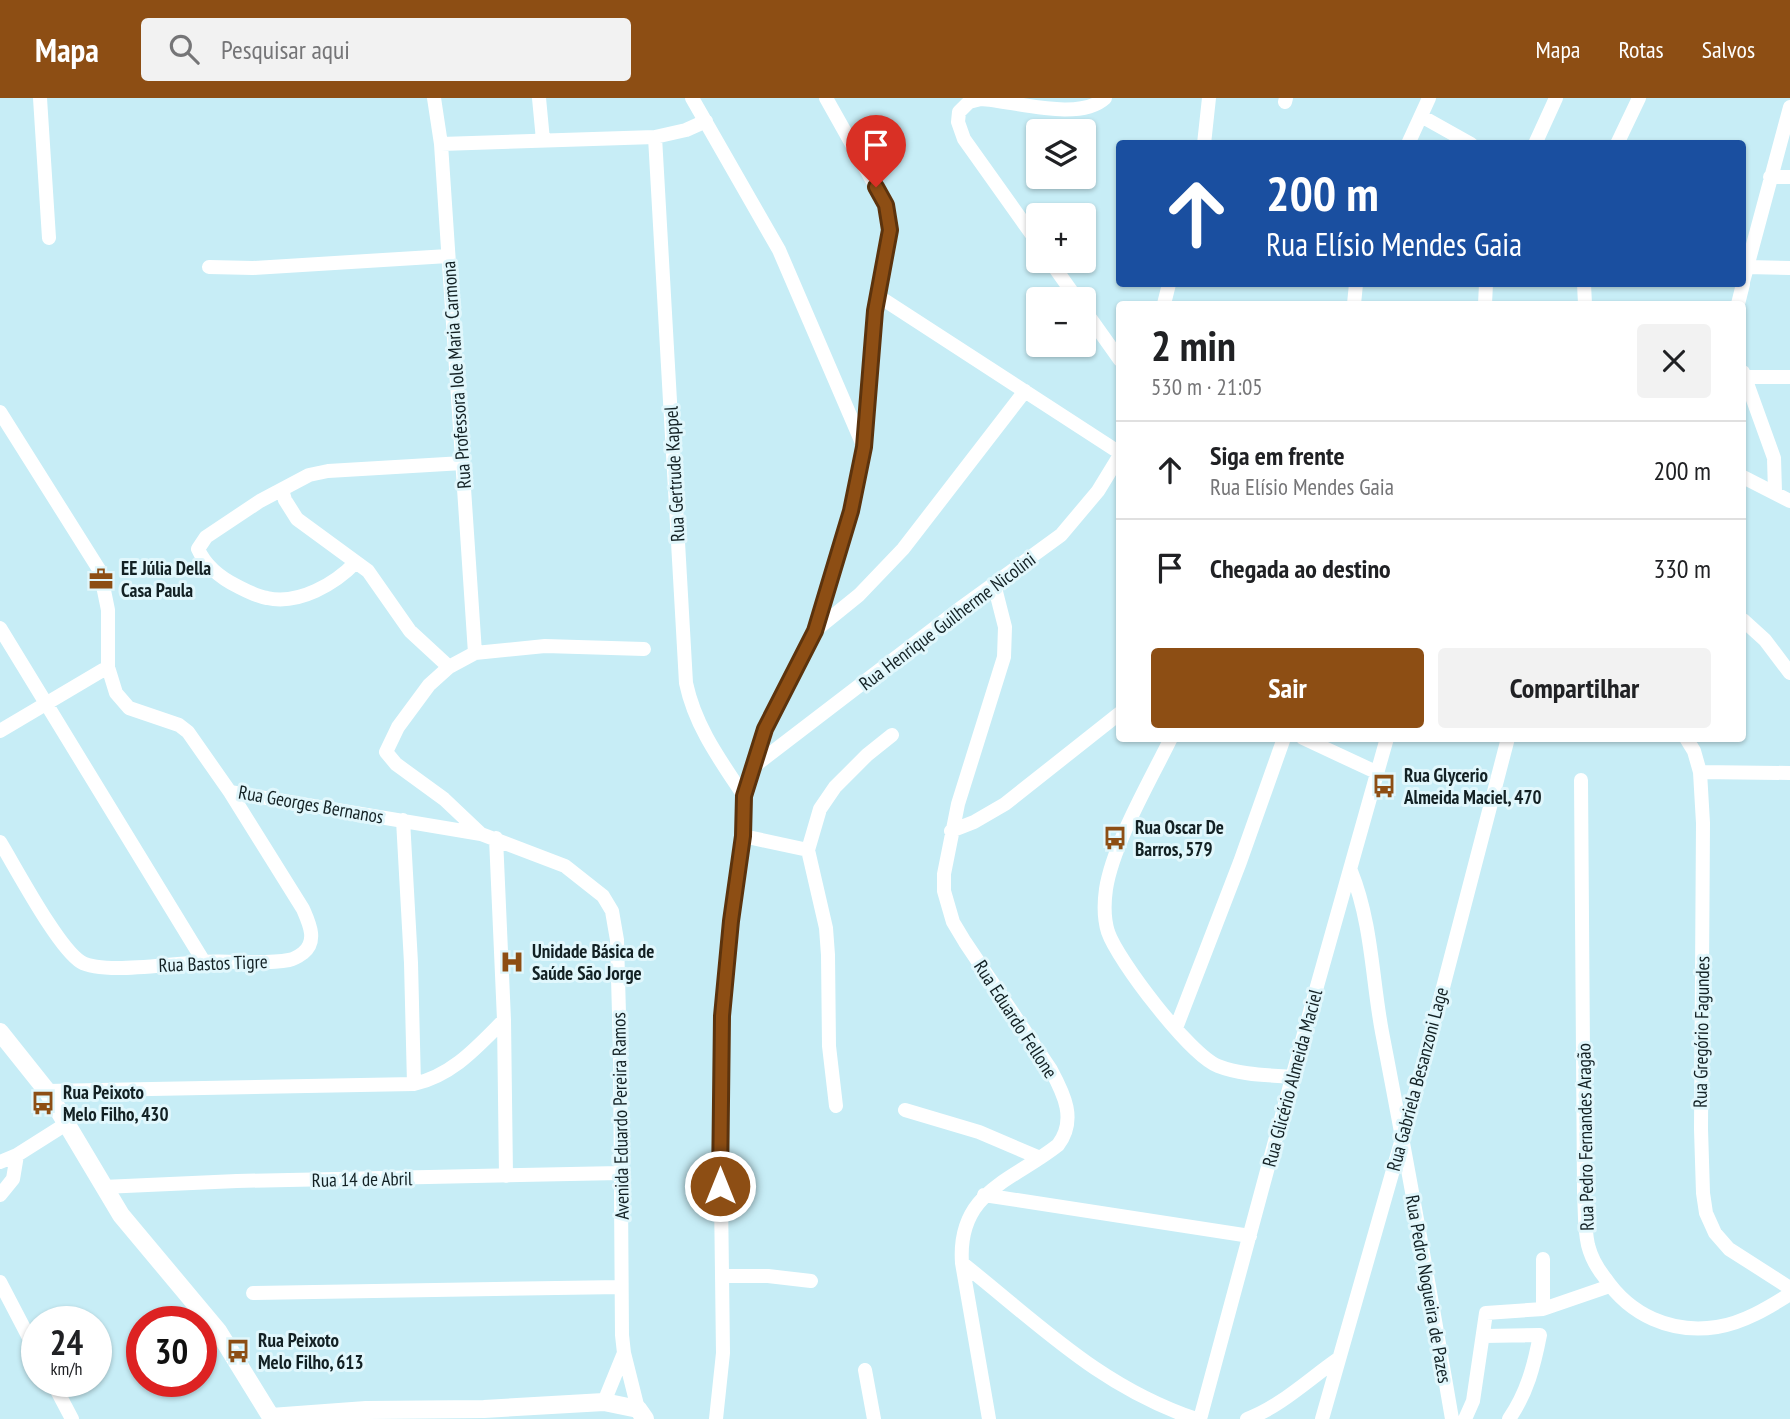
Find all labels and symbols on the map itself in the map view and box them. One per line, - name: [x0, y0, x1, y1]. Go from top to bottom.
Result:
- pin: [846, 115, 906, 187]
- street label: Rua Professora Iole Maria Carmona: [436, 260, 476, 490]
- street label: Rua Gertrude Kappel: [658, 405, 690, 543]
- street label: Rua Henrique Guilherme Nicolini: [854, 547, 1040, 695]
- place label: EE Júlia Della Casa Paula: [121, 556, 211, 602]
- office icon: EE Júlia Della Casa Paula: [87, 565, 115, 593]
- place label: Rua Glycerio Almeida Maciel, 470: [1403, 763, 1542, 809]
- bus stop icon: Rua Glycerio Almeida Maciel, 470: [1370, 772, 1398, 800]
- street label: Rua Georges Bernanos: [237, 779, 385, 829]
- place label: Rua Oscar De Barros, 579: [1135, 815, 1224, 861]
- bus stop icon: Rua Oscar De Barros, 579: [1101, 824, 1129, 852]
- place label: Unidade Básica de Saúde São Jorge: [532, 939, 654, 985]
- hospital icon: Unidade Básica de Saúde São Jorge: [498, 948, 526, 976]
- street label: Rua Bastos Tigre: [158, 949, 268, 977]
- street label: Rua Eduardo Fellone: [969, 956, 1063, 1083]
- street label: Rua Gregório Fagundes: [1688, 956, 1714, 1108]
- street label: Rua Gabriela Besanzoni Lage: [1381, 984, 1453, 1173]
- street label: Rua Glicério Almeida Maciel: [1257, 986, 1327, 1169]
- street label: Avenida Eduardo Pereira Ramos: [606, 1012, 634, 1220]
- street label: Rua Pedro Fernandes Aragão: [1571, 1043, 1599, 1231]
- place label: Rua Peixoto Melo Filho, 430: [63, 1080, 168, 1126]
- bus stop icon: Rua Peixoto Melo Filho, 430: [29, 1089, 57, 1117]
- position arrow: [683, 1149, 757, 1223]
- street label: Rua 14 de Abril: [311, 1166, 413, 1192]
- street label: Rua Pedro Nogueira de Pazes: [1401, 1193, 1457, 1385]
- speed limit sign: 30: [126, 1306, 217, 1397]
- place label: Rua Peixoto Melo Filho, 613: [258, 1328, 363, 1374]
- bus stop icon: Rua Peixoto Melo Filho, 613: [224, 1337, 252, 1365]

